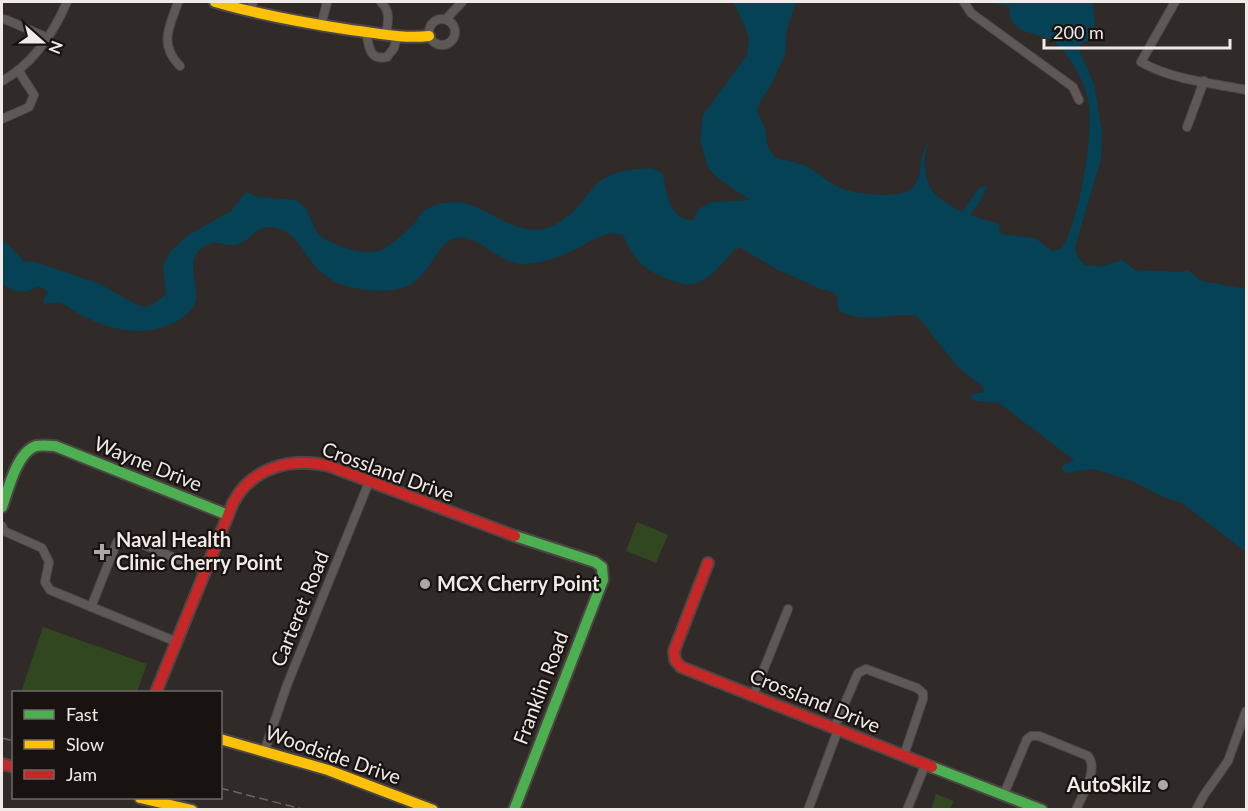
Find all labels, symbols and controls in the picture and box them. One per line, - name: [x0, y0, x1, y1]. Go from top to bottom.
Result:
- north arrow: [12, 12, 72, 72]
- scale bar: [1044, 12, 1230, 50]
- text: 200 m: [1053, 21, 1104, 43]
- text: N: [45, 38, 68, 57]
- street label: Wayne Drive: [91, 431, 206, 496]
- street label: Crossland Drive: [319, 436, 458, 506]
- place label: Naval Health Clinic Cherry Point: [116, 527, 283, 574]
- marker: Naval Health Clinic Cherry Point: [93, 543, 111, 561]
- street label: Carteret Road: [265, 547, 333, 670]
- place label: MCX Cherry Point: [437, 571, 600, 595]
- marker: MCX Cherry Point: [418, 577, 432, 591]
- street label: Franklin Road: [508, 628, 573, 747]
- street label: Crossland Drive: [747, 663, 884, 737]
- legend: [12, 691, 222, 799]
- text: Fast: [66, 703, 99, 725]
- street label: Woodside Drive: [263, 720, 404, 788]
- text: Slow: [66, 733, 104, 755]
- text: Jam: [66, 763, 97, 785]
- place label: AutoSkilz: [1066, 772, 1151, 796]
- marker: AutoSkilz: [1156, 778, 1170, 792]

